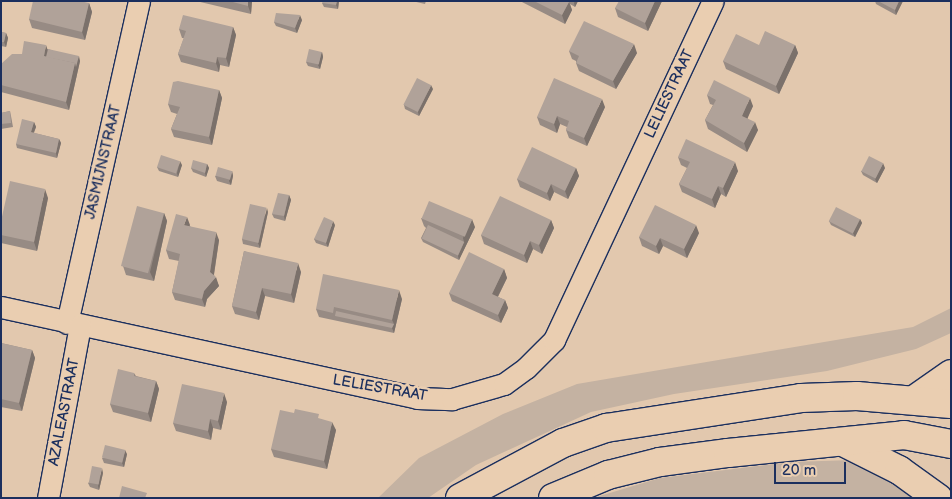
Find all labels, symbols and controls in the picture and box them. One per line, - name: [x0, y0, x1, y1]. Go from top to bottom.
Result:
- street label: LELIESTRAAT: [641, 47, 697, 141]
- street label: JASMIJNSTRAAT: [81, 103, 125, 221]
- street label: AZALEASTRAAT: [45, 357, 83, 467]
- street label: LELIESTRAAT: [331, 371, 429, 405]
- scale bar: [777, 452, 850, 484]
- text: 20 m: [782, 461, 816, 480]

